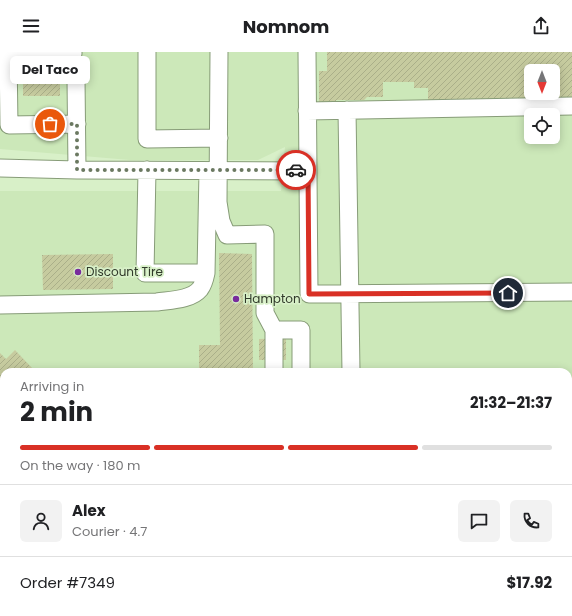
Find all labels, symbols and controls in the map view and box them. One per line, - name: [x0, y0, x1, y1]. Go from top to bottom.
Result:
- text: Nomnom: [243, 14, 329, 39]
- icon: menu: [20, 15, 42, 37]
- icon: share: [530, 15, 552, 37]
- callout: Del Taco: [10, 56, 90, 84]
- text: Del Taco: [22, 60, 78, 79]
- north arrow: [524, 64, 560, 100]
- map controls: [524, 64, 560, 144]
- pin: [33, 107, 67, 141]
- button: locate: [524, 108, 560, 144]
- icon: bag: [39, 113, 61, 135]
- courier: [276, 150, 316, 190]
- icon: car: [285, 159, 307, 181]
- place label: Discount Tire: [86, 263, 163, 280]
- marker: Discount Tire: [73, 267, 83, 277]
- pin: [491, 276, 525, 310]
- icon: home: [497, 282, 519, 304]
- place label: Hampton: [244, 290, 301, 307]
- marker: Hampton: [231, 294, 241, 304]
- text: Arriving in: [20, 377, 84, 396]
- text: 21:32–21:37: [470, 392, 552, 413]
- text: 2 min: [20, 394, 93, 430]
- text: On the way · 180 m: [20, 456, 140, 475]
- button: person: [20, 500, 62, 542]
- text: Alex: [72, 500, 106, 521]
- button: chat: [458, 500, 500, 542]
- button: phone: [510, 500, 552, 542]
- text: Courier · 4.7: [72, 522, 147, 541]
- text: Order #7349: [20, 572, 115, 593]
- text: $17.92: [506, 572, 552, 593]

